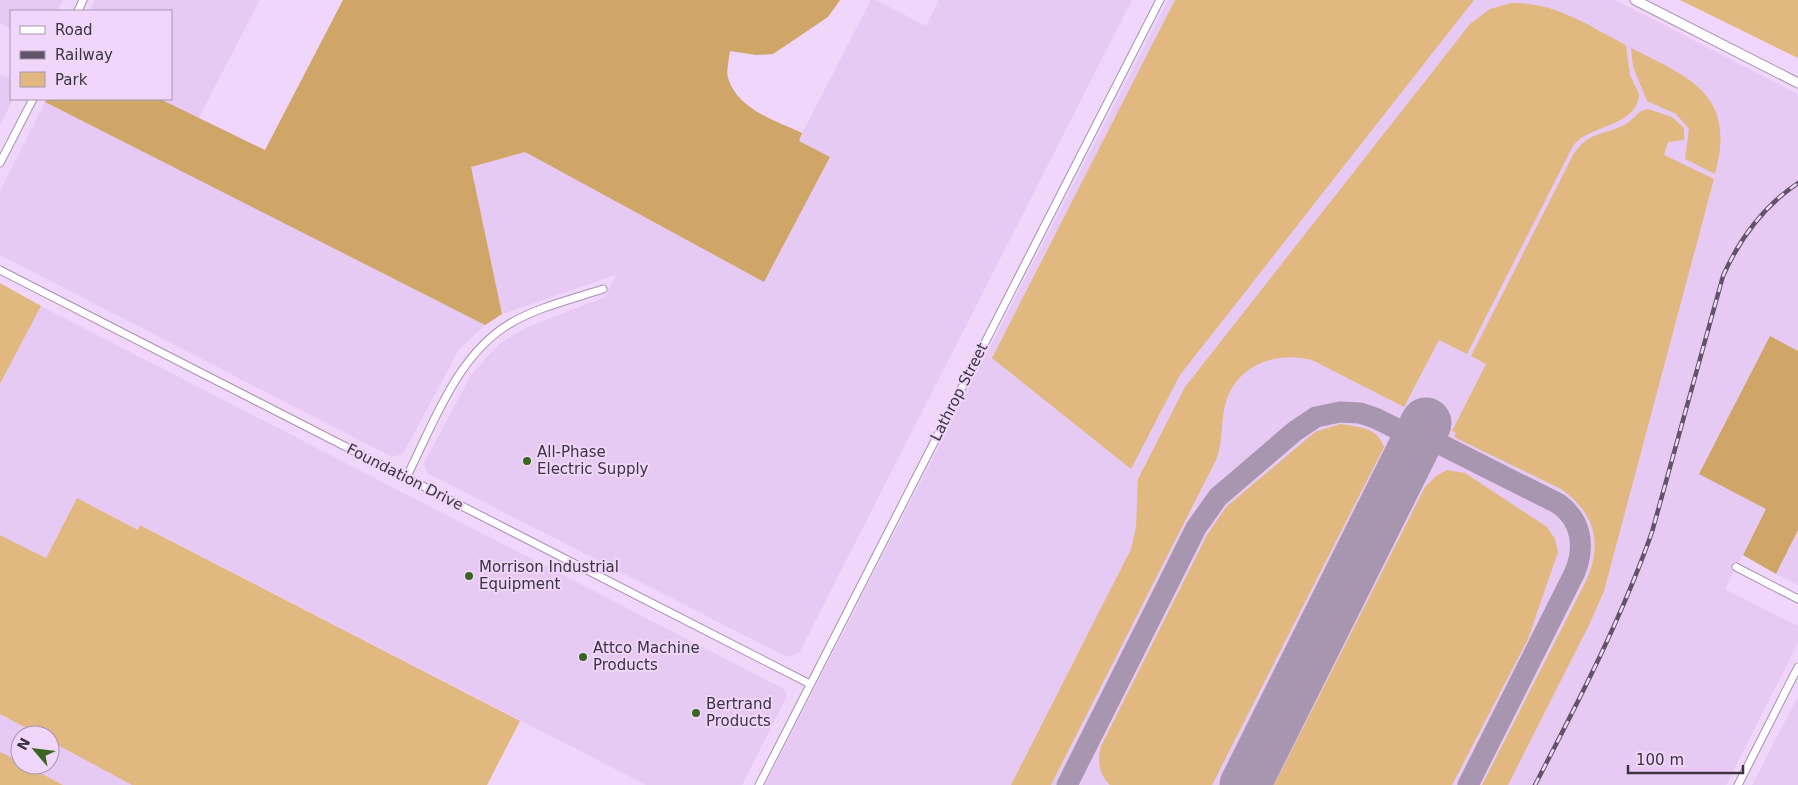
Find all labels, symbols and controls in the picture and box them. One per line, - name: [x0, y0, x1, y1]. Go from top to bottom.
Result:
- legend: [10, 10, 172, 100]
- text: Road: [55, 21, 93, 39]
- text: Railway: [55, 46, 113, 64]
- text: Park: [55, 71, 88, 89]
- street label: Lathrop Street: [927, 340, 992, 444]
- street label: Foundation Drive: [344, 440, 466, 514]
- place label: All-Phase Electric Supply: [537, 443, 649, 478]
- marker: All-Phase Electric Supply: [521, 455, 533, 467]
- place label: Morrison Industrial Equipment: [479, 558, 619, 593]
- marker: Morrison Industrial Equipment: [463, 570, 475, 582]
- place label: Attco Machine Products: [593, 639, 700, 674]
- marker: Attco Machine Products: [577, 651, 589, 663]
- place label: Bertrand Products: [706, 695, 772, 730]
- marker: Bertrand Products: [690, 707, 702, 719]
- north arrow: [10, 725, 60, 775]
- text: N: [14, 735, 33, 753]
- scale bar: [1628, 742, 1743, 774]
- text: 100 m: [1636, 751, 1684, 769]

